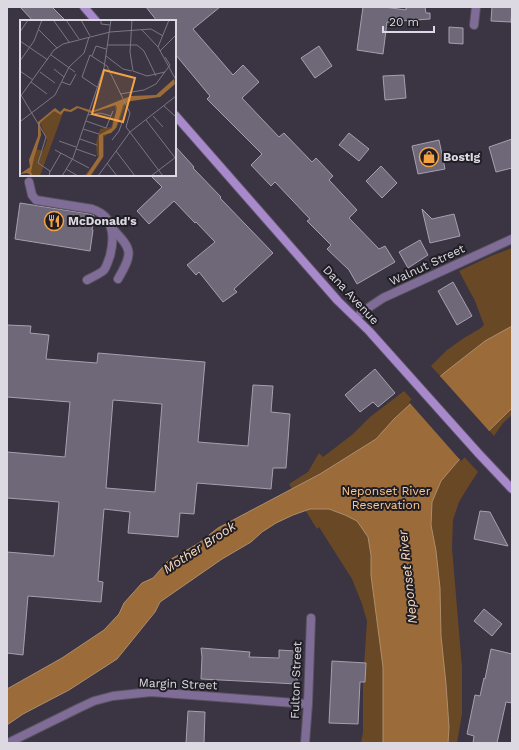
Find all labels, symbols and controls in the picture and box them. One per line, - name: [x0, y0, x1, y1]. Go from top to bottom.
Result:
- scale bar: [383, 8, 434, 34]
- text: 20 m: [389, 15, 419, 29]
- inset map: [20, 20, 176, 176]
- shop icon: Bostig: [418, 146, 440, 168]
- place label: Bostig: [443, 150, 481, 164]
- restaurant icon: McDonald's: [43, 210, 65, 232]
- place label: McDonald's: [68, 214, 137, 228]
- street label: Walnut Street: [387, 241, 467, 289]
- street label: Dana Avenue: [320, 263, 382, 327]
- park label: Neponset River Reservation: [341, 484, 431, 512]
- water label: Mother Brook: [160, 518, 239, 576]
- water label: Neponset River: [395, 528, 420, 625]
- street label: Fulton Street: [288, 641, 304, 719]
- street label: Margin Street: [138, 676, 218, 692]

